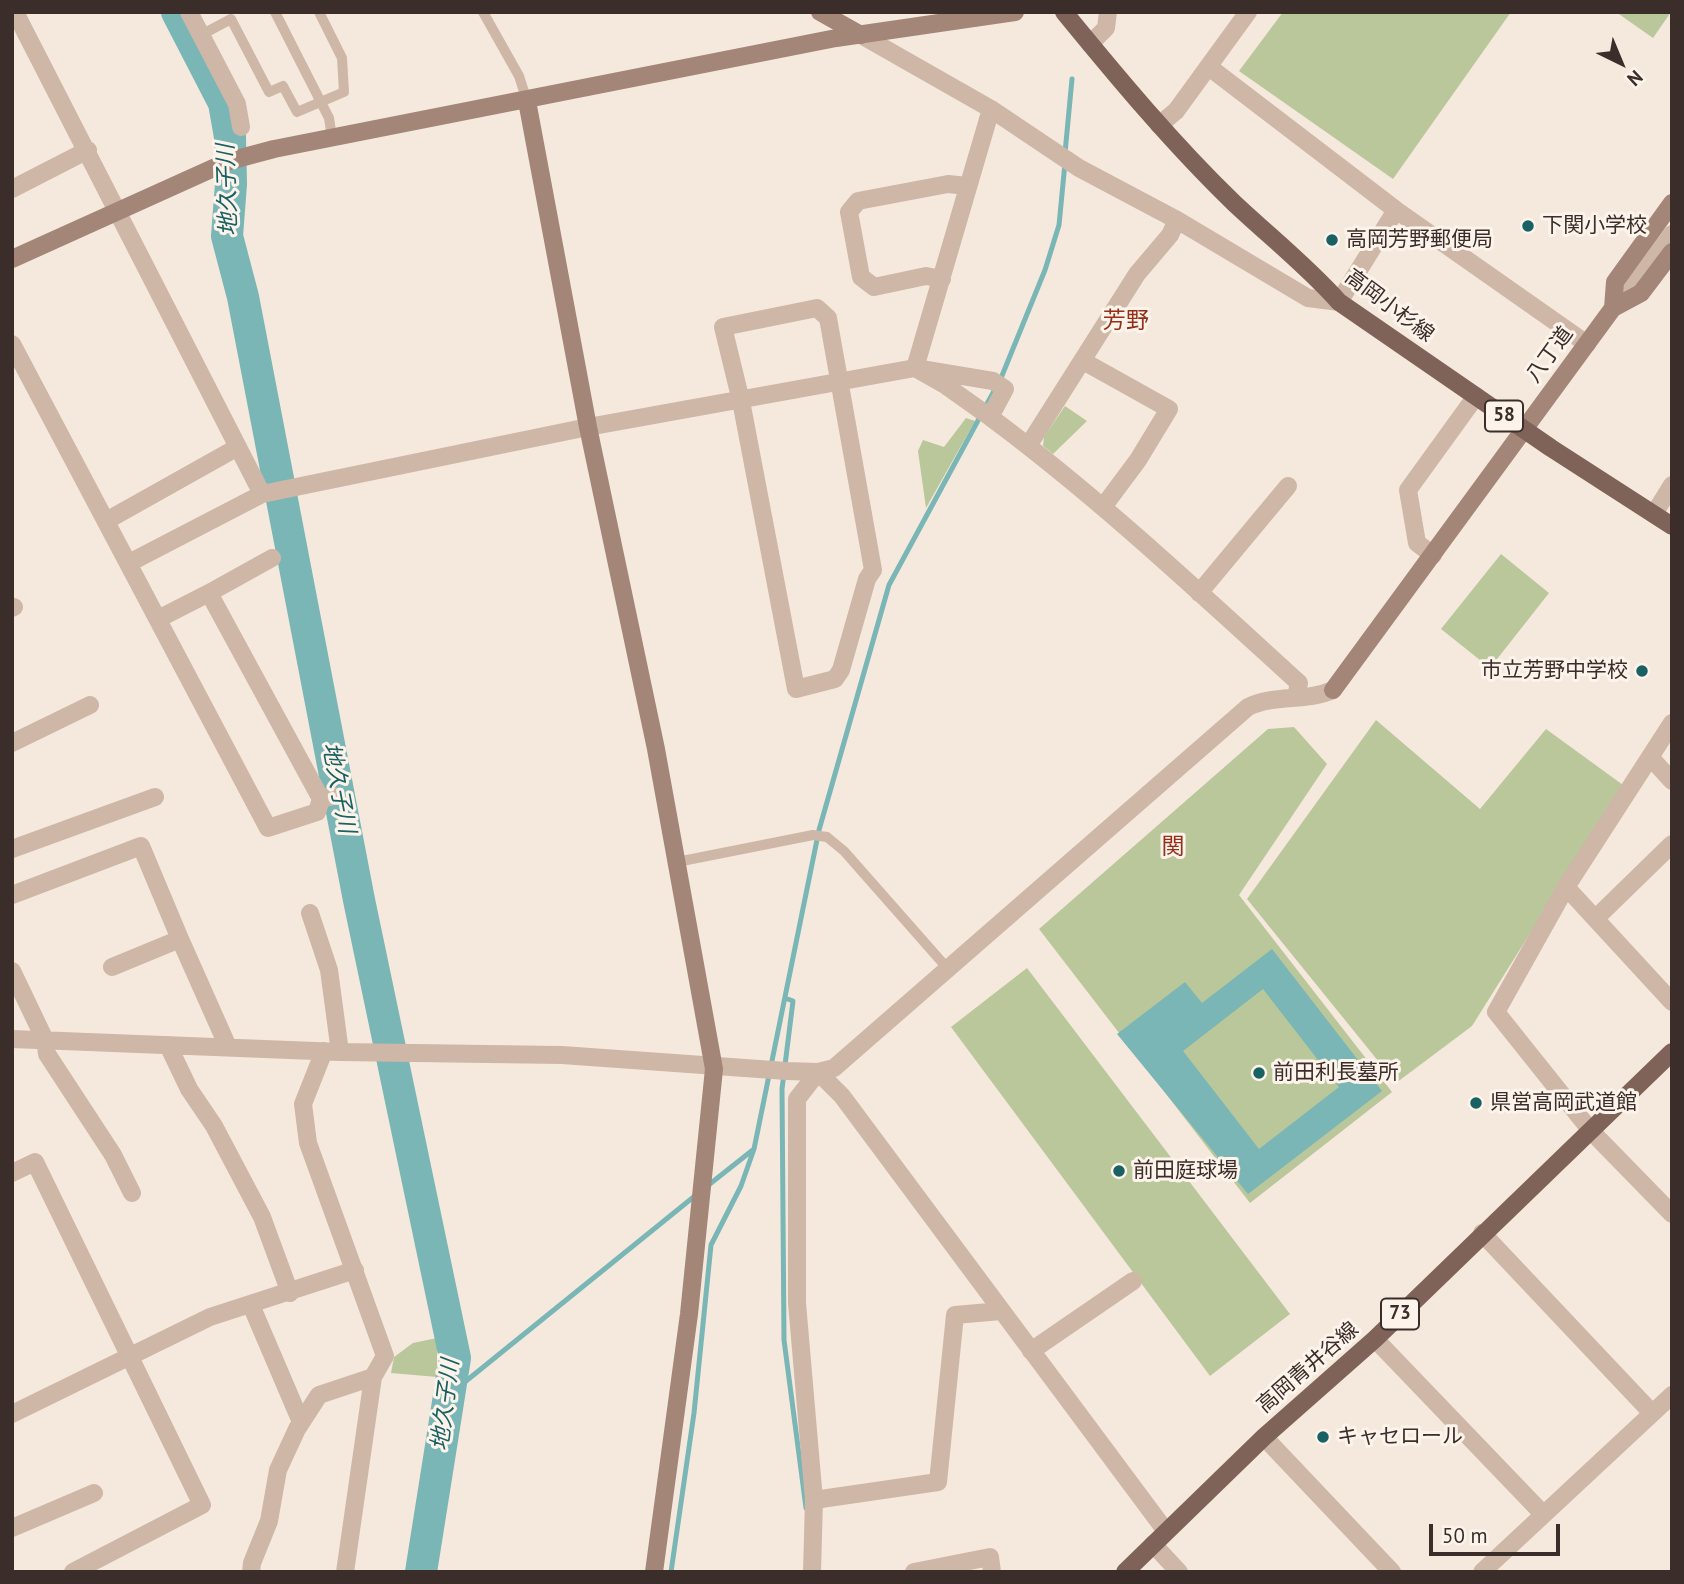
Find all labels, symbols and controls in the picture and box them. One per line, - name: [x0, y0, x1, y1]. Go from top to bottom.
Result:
- north arrow: [1586, 28, 1656, 98]
- text: N: [1623, 65, 1648, 91]
- water label: 地久子川: [213, 144, 243, 236]
- place label: 下関小学校: [1542, 213, 1647, 239]
- marker: 下関小学校: [1520, 218, 1536, 234]
- place label: 高岡芳野郵便局: [1346, 227, 1493, 253]
- marker: 高岡芳野郵便局: [1324, 232, 1340, 248]
- street label: 高岡小杉線: [1339, 264, 1439, 348]
- district label: 芳野: [1103, 307, 1149, 335]
- street label: 八丁道: [1521, 322, 1579, 388]
- road number: 58: [1485, 400, 1523, 432]
- place label: 市立芳野中学校: [1481, 658, 1628, 684]
- marker: 市立芳野中学校: [1634, 663, 1650, 679]
- water label: 地久子川: [316, 740, 360, 836]
- district label: 関: [1162, 833, 1184, 861]
- place label: 前田利長墓所: [1273, 1060, 1399, 1086]
- marker: 前田利長墓所: [1251, 1065, 1267, 1081]
- place label: 県営高岡武道館: [1490, 1090, 1637, 1116]
- marker: 県営高岡武道館: [1468, 1095, 1484, 1111]
- place label: 前田庭球場: [1133, 1158, 1238, 1184]
- marker: 前田庭球場: [1111, 1163, 1127, 1179]
- road number: 73: [1381, 1298, 1419, 1330]
- street label: 高岡青井谷線: [1252, 1317, 1364, 1419]
- water label: 地久子川: [427, 1358, 465, 1452]
- place label: キャセロール: [1337, 1424, 1463, 1450]
- marker: キャセロール: [1315, 1429, 1331, 1445]
- scale bar: [1432, 1510, 1563, 1554]
- text: 50 m: [1442, 1522, 1488, 1549]

